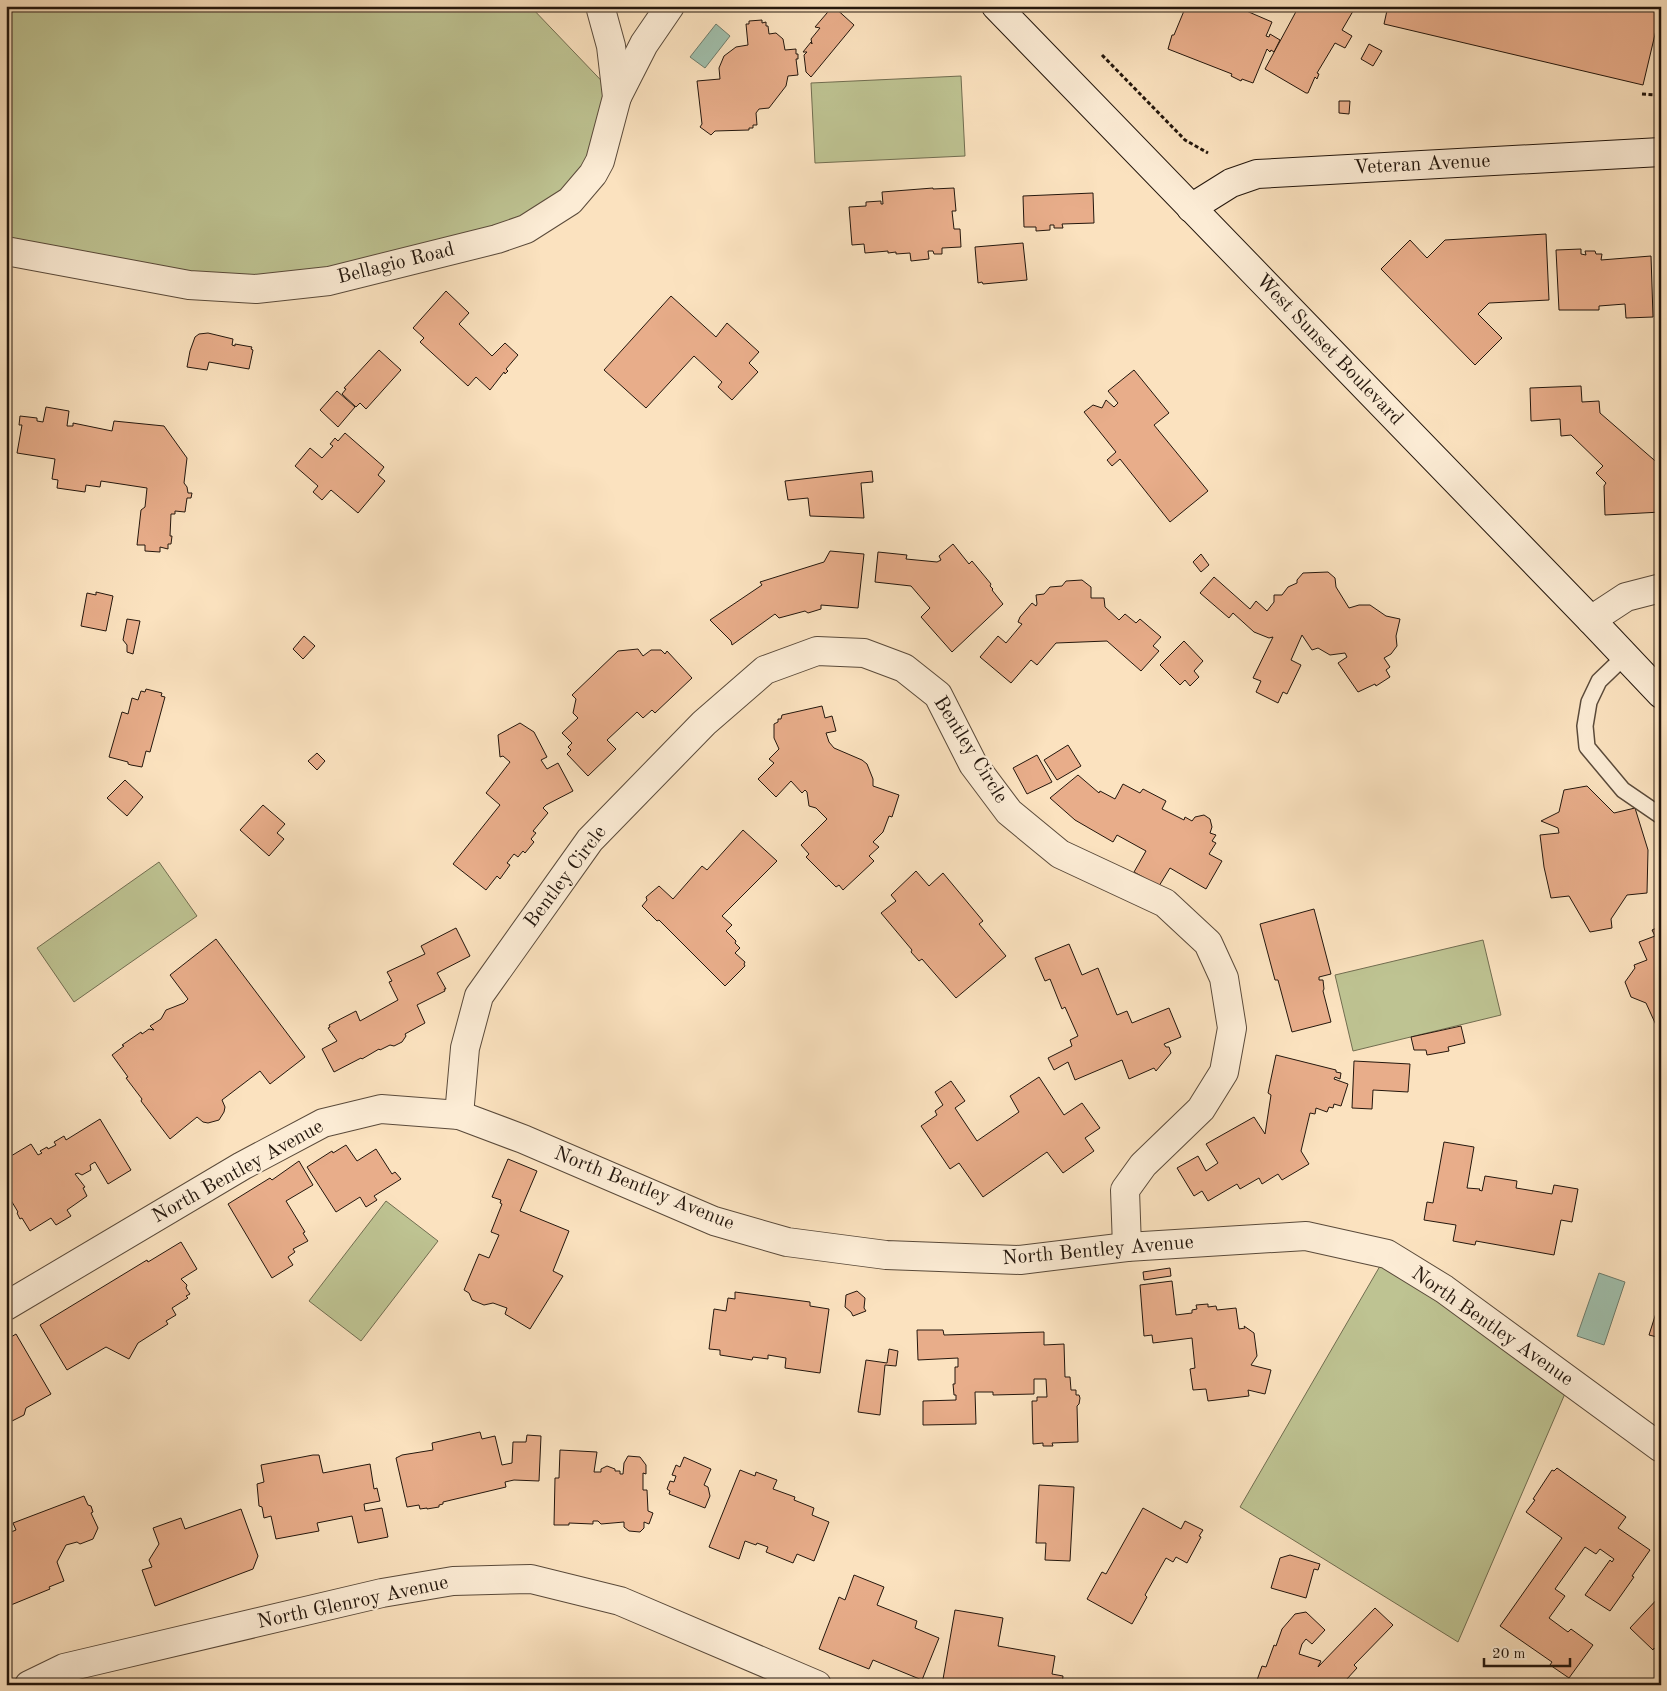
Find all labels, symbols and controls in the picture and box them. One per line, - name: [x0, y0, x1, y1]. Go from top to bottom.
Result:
- street label: Veteran Avenue: [1353, 151, 1491, 179]
- street label: Bellagio Road: [335, 240, 457, 288]
- street label: West Sunset Boulevard: [1252, 270, 1406, 430]
- street label: Bentley Circle: [929, 693, 1011, 807]
- street label: Bentley Circle: [521, 822, 611, 932]
- street label: North Bentley Avenue: [149, 1117, 327, 1227]
- street label: North Bentley Avenue: [551, 1144, 737, 1234]
- street label: North Bentley Avenue: [1001, 1233, 1195, 1269]
- street label: North Bentley Avenue: [1408, 1264, 1576, 1390]
- street label: North Glenroy Avenue: [256, 1573, 450, 1633]
- scale bar: [1484, 1636, 1571, 1668]
- text: 20 m: [1492, 1647, 1526, 1662]

